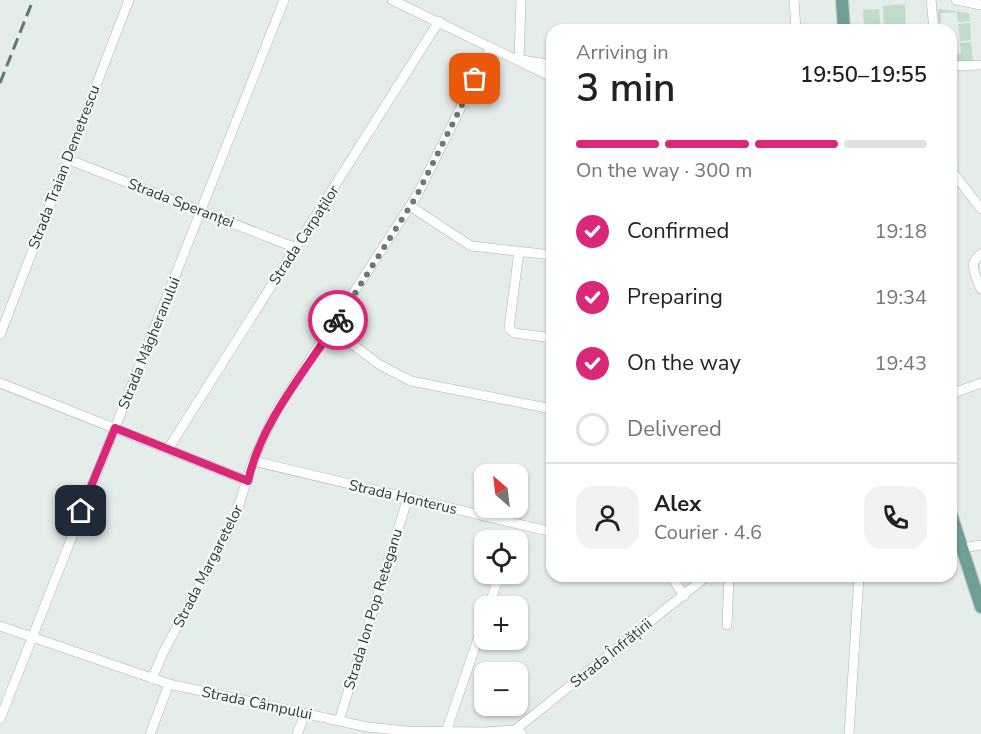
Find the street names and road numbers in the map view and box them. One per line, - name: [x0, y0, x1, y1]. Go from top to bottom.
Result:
- street label: Strada Traian Demetrescu: [23, 82, 105, 252]
- street label: Strada Speranței: [125, 173, 237, 233]
- street label: Strada Carpaților: [264, 181, 344, 289]
- street label: Strada Măgheranului: [113, 274, 185, 412]
- street label: Strada Honterus: [347, 475, 459, 519]
- street label: Strada Margaretelor: [168, 501, 248, 631]
- street label: Strada Ion Pop Reteganu: [339, 526, 407, 692]
- street label: Strada Înfrățirii: [566, 614, 656, 692]
- street label: Strada Câmpului: [200, 682, 314, 724]

